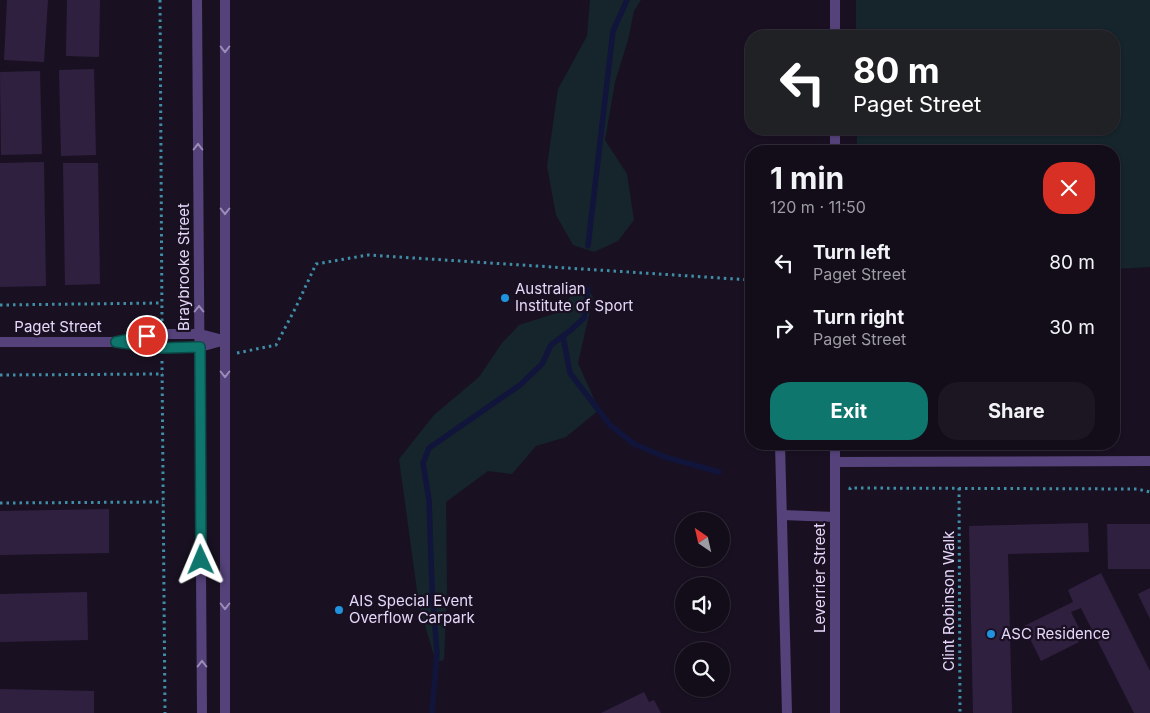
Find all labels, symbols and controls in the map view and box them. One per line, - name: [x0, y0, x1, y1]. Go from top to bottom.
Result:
- one-way arrow: [220, 45, 230, 53]
- text: 80 m: [853, 49, 940, 91]
- icon: left: [770, 50, 835, 115]
- text: Paget Street: [853, 91, 981, 117]
- one-way arrow: [193, 143, 203, 150]
- text: 1 min: [770, 160, 844, 196]
- button: close: [1043, 162, 1095, 214]
- text: 120 m · 11:50: [770, 197, 866, 217]
- street label: Braybrooke Street: [174, 203, 193, 331]
- one-way arrow: [220, 208, 230, 215]
- text: Turn left: [813, 241, 891, 264]
- icon: left: [770, 249, 798, 277]
- text: 80 m: [1049, 251, 1095, 274]
- text: Paget Street: [813, 264, 906, 284]
- place label: Australian Institute of Sport: [515, 279, 633, 315]
- marker: Australian Institute of Sport: [499, 292, 511, 304]
- one-way arrow: [194, 305, 205, 313]
- text: Turn right: [813, 306, 904, 329]
- icon: right: [770, 314, 798, 342]
- pin: [126, 315, 168, 357]
- text: 30 m: [1049, 316, 1095, 339]
- street label: Paget Street: [14, 317, 102, 336]
- icon: arrive: [133, 322, 161, 350]
- text: Paget Street: [813, 329, 906, 349]
- one-way arrow: [220, 370, 230, 378]
- button: Exit: [770, 382, 928, 440]
- button: Share: [938, 382, 1095, 440]
- north arrow: [675, 512, 730, 568]
- map controls: [675, 512, 730, 697]
- street label: Leverrier Street: [810, 523, 829, 633]
- street label: Clint Robinson Walk: [939, 530, 958, 671]
- position arrow: [174, 533, 226, 585]
- button: sound: [675, 577, 730, 632]
- place label: AIS Special Event Overflow Carpark: [349, 591, 476, 627]
- one-way arrow: [220, 602, 230, 610]
- marker: AIS Special Event Overflow Carpark: [333, 604, 345, 616]
- place label: ASC Residence: [1001, 624, 1110, 643]
- marker: ASC Residence: [985, 628, 997, 640]
- button: search: [675, 642, 730, 697]
- one-way arrow: [197, 660, 207, 668]

